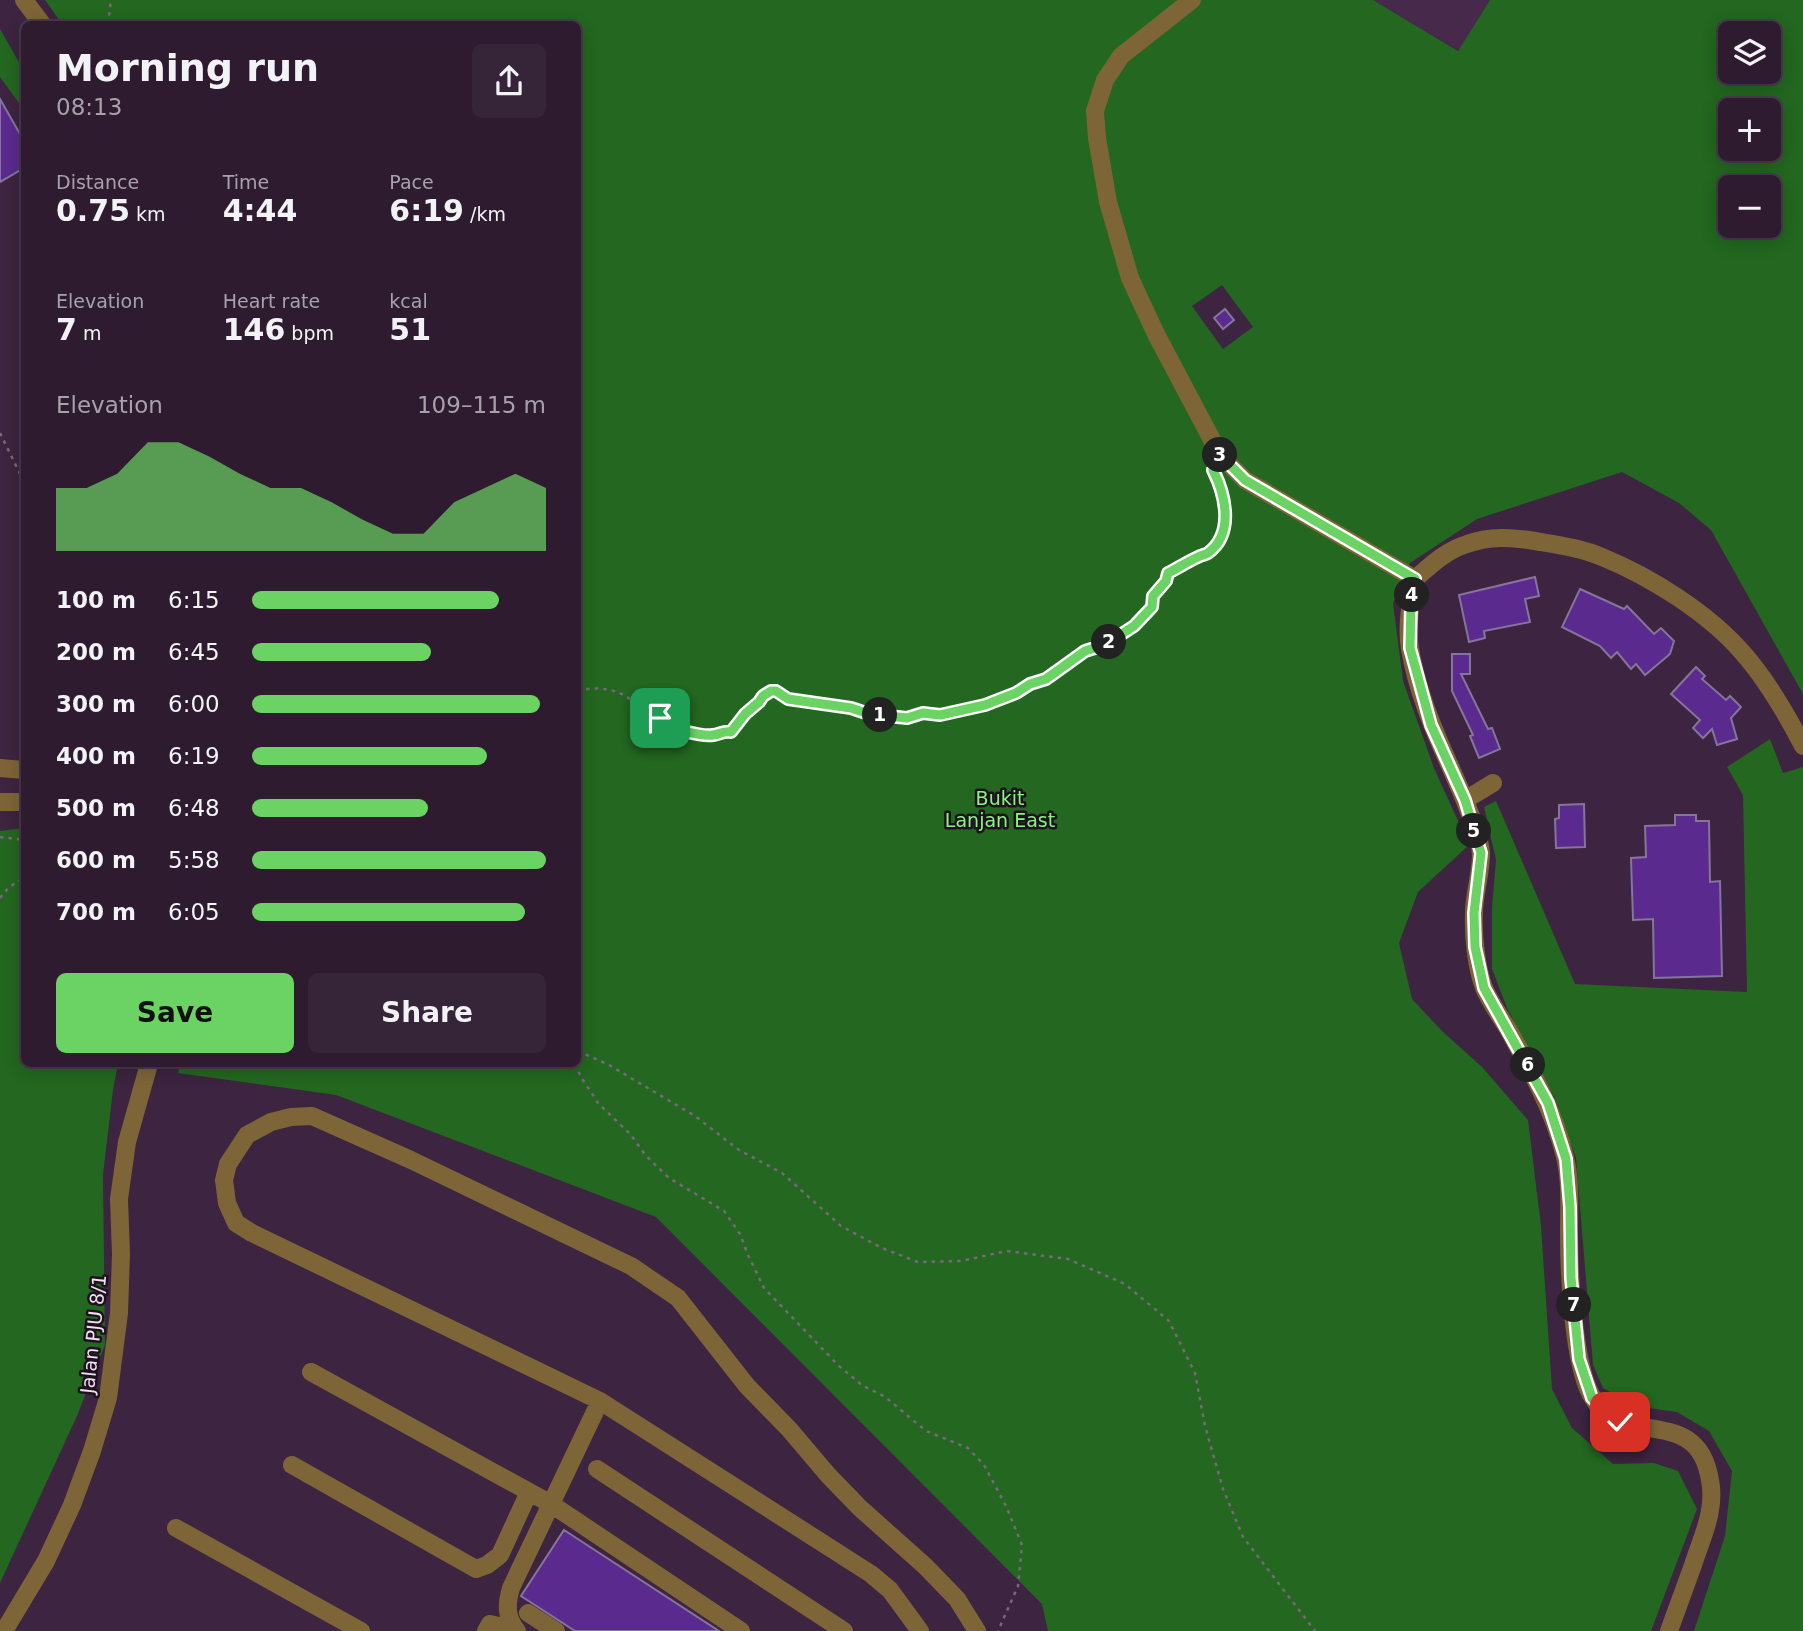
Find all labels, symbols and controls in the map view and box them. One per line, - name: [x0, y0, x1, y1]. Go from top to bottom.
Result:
- map controls: [1718, 21, 1781, 238]
- button: layers: [1718, 21, 1781, 84]
- button: share: [472, 44, 546, 118]
- text: Morning run: [56, 46, 319, 90]
- text: 08:13: [56, 94, 122, 120]
- button: +: [1718, 98, 1781, 161]
- text: Distance: [56, 171, 139, 193]
- text: Time: [223, 171, 269, 193]
- text: Pace: [389, 171, 434, 193]
- button: −: [1718, 175, 1781, 238]
- text: 0.75: [56, 193, 130, 228]
- text: 4:44: [223, 193, 297, 228]
- text: 6:19: [389, 193, 464, 228]
- text: km: [130, 203, 166, 225]
- text: /km: [464, 203, 506, 225]
- text: Elevation: [56, 290, 144, 312]
- text: Heart rate: [223, 290, 320, 312]
- text: kcal: [389, 290, 428, 312]
- text: 7: [56, 312, 77, 347]
- text: 146: [223, 312, 285, 347]
- text: 51: [389, 312, 431, 347]
- text: m: [77, 322, 101, 344]
- text: bpm: [285, 322, 334, 344]
- text: Elevation: [56, 392, 163, 418]
- text: 109–115 m: [417, 392, 546, 418]
- pin: 3: [1202, 438, 1238, 472]
- text: 3: [1213, 443, 1226, 465]
- pin: 4: [1394, 578, 1430, 612]
- text: 4: [1405, 583, 1418, 605]
- text: 100 m: [56, 587, 136, 613]
- text: 6:15: [168, 587, 220, 613]
- pin: 2: [1092, 624, 1126, 660]
- text: 2: [1102, 630, 1115, 652]
- text: 200 m: [56, 639, 136, 665]
- text: 6:45: [168, 639, 220, 665]
- pin: [630, 688, 690, 748]
- text: 300 m: [56, 691, 136, 717]
- text: 6:00: [168, 691, 220, 717]
- pin: 1: [862, 698, 898, 732]
- icon: arrive: [641, 699, 679, 737]
- text: 1: [873, 703, 886, 725]
- text: 400 m: [56, 743, 136, 769]
- text: 6:19: [168, 743, 220, 769]
- park label: Bukit Lanjan East: [945, 787, 1055, 831]
- text: 500 m: [56, 795, 136, 821]
- text: 6:48: [168, 795, 220, 821]
- pin: 5: [1456, 814, 1492, 848]
- text: 5: [1467, 819, 1480, 841]
- text: 600 m: [56, 847, 136, 873]
- text: 5:58: [168, 847, 220, 873]
- text: 700 m: [56, 899, 136, 925]
- text: 6:05: [168, 899, 220, 925]
- button: Save: [56, 973, 294, 1053]
- button: Share: [308, 973, 546, 1053]
- pin: 6: [1510, 1048, 1546, 1082]
- text: 6: [1521, 1053, 1534, 1075]
- street label: Jalan PJU 8/1: [76, 1273, 110, 1396]
- pin: 7: [1556, 1288, 1592, 1322]
- text: 7: [1567, 1293, 1580, 1315]
- pin: [1590, 1392, 1650, 1452]
- icon: check: [1601, 1403, 1639, 1441]

